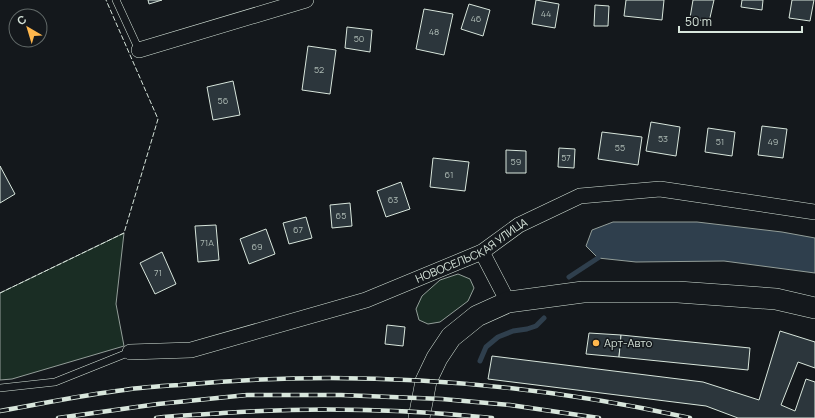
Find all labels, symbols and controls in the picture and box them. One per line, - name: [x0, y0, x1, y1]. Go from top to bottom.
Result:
- house number: 44: [541, 7, 551, 20]
- north arrow: [8, 8, 48, 48]
- scale bar: [679, 8, 802, 34]
- text: С: [14, 11, 29, 28]
- house number: 46: [471, 12, 482, 25]
- text: 50 m: [685, 13, 712, 30]
- house number: 48: [429, 25, 439, 38]
- house number: 50: [354, 32, 364, 45]
- house number: 52: [314, 63, 324, 76]
- house number: 56: [218, 94, 229, 107]
- house number: 53: [658, 132, 668, 145]
- house number: 51: [716, 135, 724, 148]
- house number: 49: [768, 135, 778, 148]
- house number: 55: [615, 141, 625, 154]
- house number: 57: [561, 151, 571, 164]
- house number: 59: [511, 155, 521, 168]
- house number: 61: [445, 168, 453, 181]
- house number: 63: [388, 193, 398, 206]
- house number: 65: [336, 209, 346, 222]
- street label: НОВОСЕЛЬСКАЯ УЛИЦА: [413, 214, 530, 286]
- house number: 67: [293, 223, 304, 236]
- house number: 71А: [200, 236, 214, 249]
- house number: 69: [251, 240, 263, 253]
- house number: 71: [154, 266, 162, 279]
- place label: Арт-Авто: [604, 335, 653, 350]
- marker: Арт-Авто: [591, 338, 601, 348]

